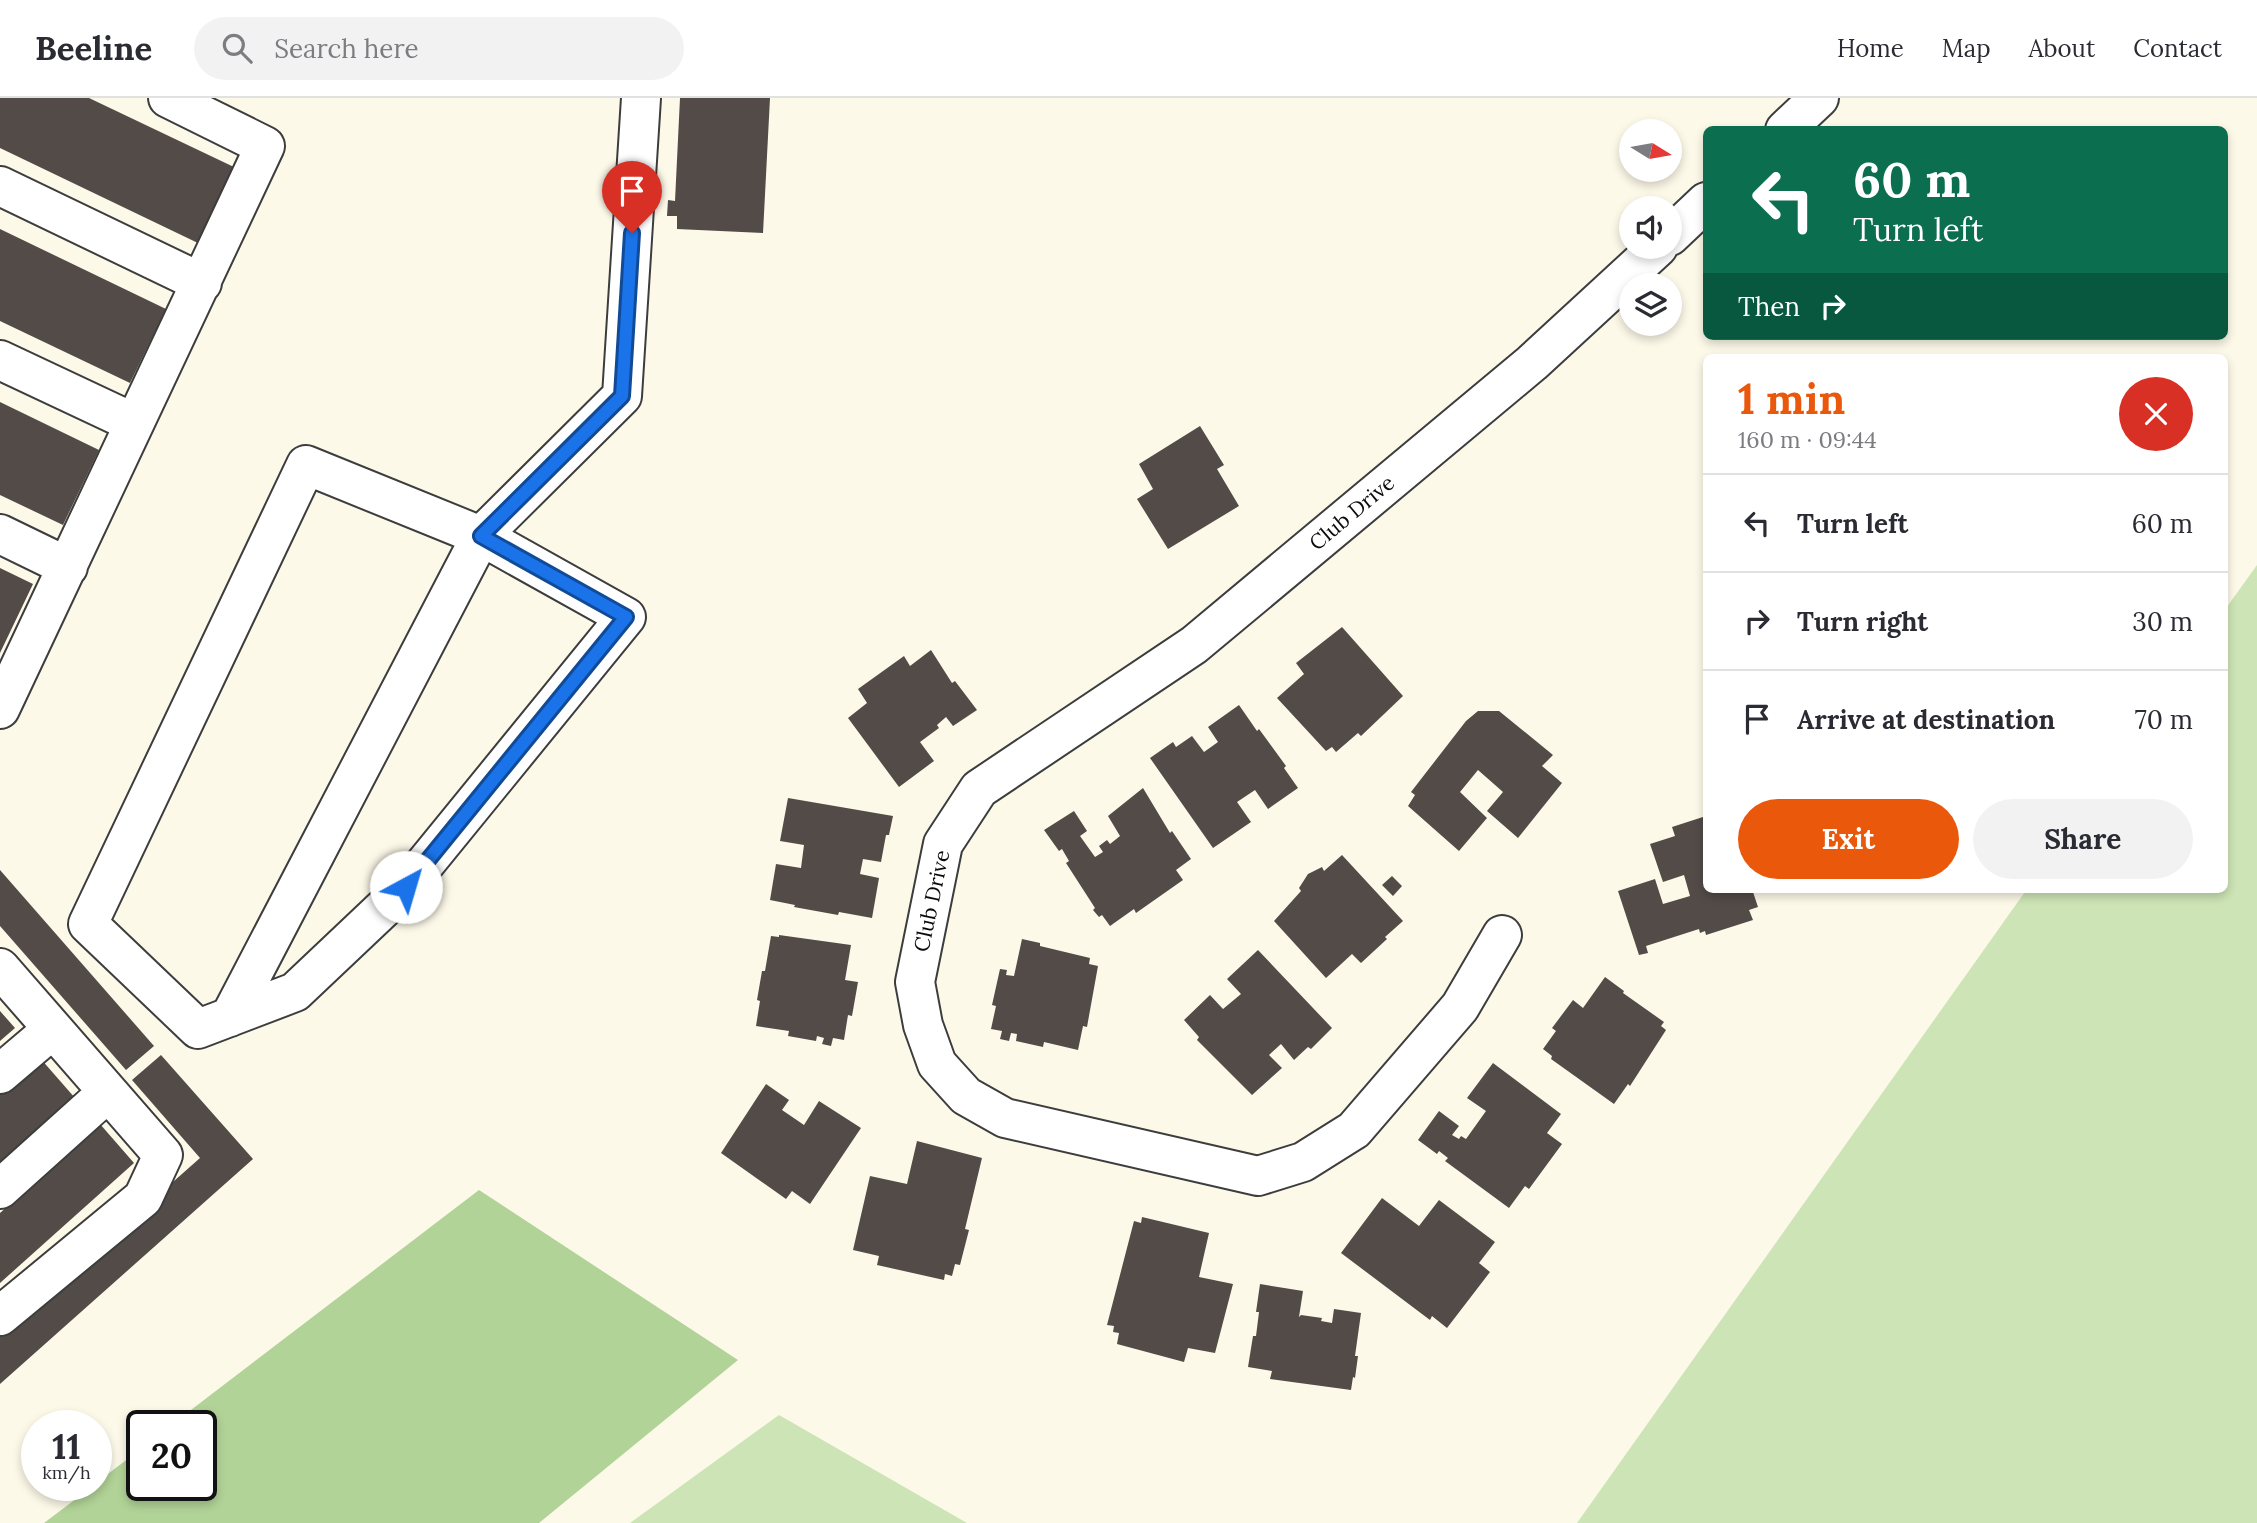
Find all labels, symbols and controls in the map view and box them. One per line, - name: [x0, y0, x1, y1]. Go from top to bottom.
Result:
- search box: [194, 17, 684, 80]
- text: Beeline: [35, 27, 152, 69]
- icon: search: [218, 29, 256, 67]
- text: Search here: [274, 32, 419, 65]
- text: Home: [1837, 33, 1904, 64]
- text: Map: [1942, 33, 1991, 64]
- text: About: [2029, 33, 2095, 64]
- text: Contact: [2133, 33, 2222, 64]
- north arrow: [1619, 119, 1682, 182]
- map controls: [1619, 119, 1682, 336]
- text: 60 m: [1853, 148, 1970, 210]
- icon: left: [1738, 154, 1829, 245]
- pin: [602, 161, 662, 233]
- icon: arrive: [613, 172, 651, 210]
- button: sound: [1619, 196, 1682, 259]
- text: Turn left: [1853, 209, 1983, 250]
- button: layers: [1619, 273, 1682, 336]
- icon: right: [1814, 287, 1852, 325]
- text: Then: [1738, 290, 1800, 323]
- text: 1 min: [1738, 372, 1845, 426]
- button: close: [2119, 377, 2193, 451]
- text: 160 m · 09:44: [1738, 425, 1877, 454]
- street label: Club Drive: [1303, 469, 1400, 556]
- icon: left: [1738, 504, 1776, 542]
- text: Turn left: [1797, 507, 1908, 540]
- text: 60 m: [2132, 507, 2193, 540]
- icon: right: [1738, 602, 1776, 640]
- text: Turn right: [1797, 605, 1928, 638]
- text: 30 m: [2132, 605, 2193, 638]
- icon: arrive: [1738, 700, 1776, 738]
- text: Arrive at destination: [1797, 703, 2055, 736]
- text: 70 m: [2135, 703, 2193, 736]
- button: Exit: [1738, 799, 1959, 879]
- button: Share: [1973, 799, 2193, 879]
- street label: Club Drive: [908, 848, 955, 954]
- position arrow: [369, 850, 443, 924]
- speed limit sign: 20: [126, 1410, 217, 1501]
- text: 11: [52, 1424, 81, 1469]
- text: km/h: [42, 1461, 91, 1484]

